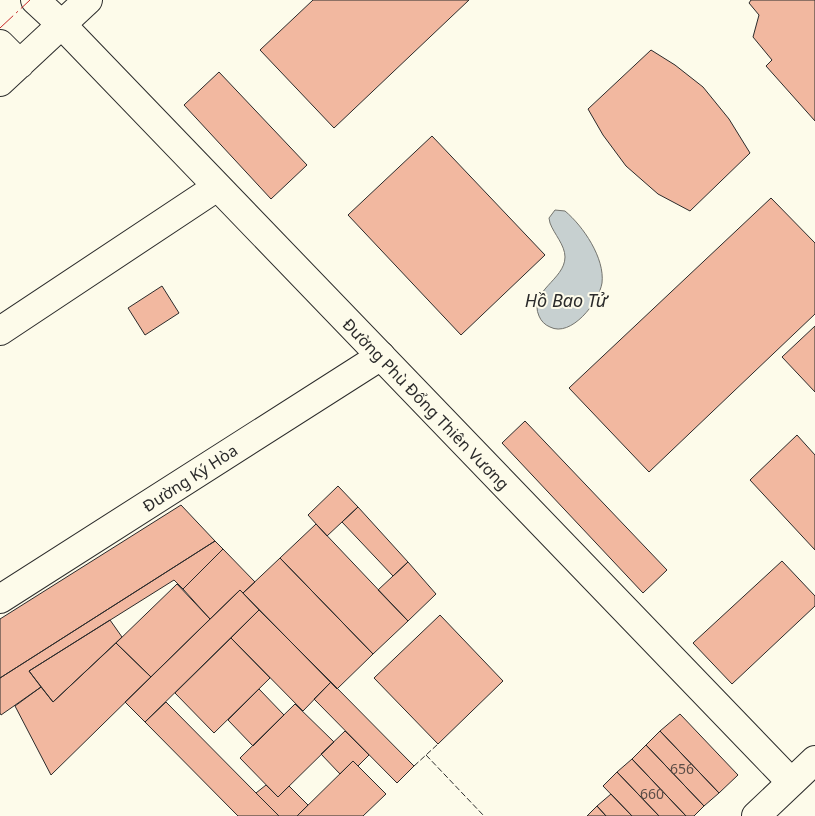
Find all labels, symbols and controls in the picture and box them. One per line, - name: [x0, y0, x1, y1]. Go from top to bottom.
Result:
- water label: Hồ Bao Tử: [525, 288, 610, 312]
- street label: Đường Phù Đổng Thiên Vương: [338, 313, 514, 495]
- street label: Đường Ký Hòa: [138, 439, 242, 517]
- house number: 656: [670, 759, 694, 778]
- house number: 660: [640, 784, 664, 803]

